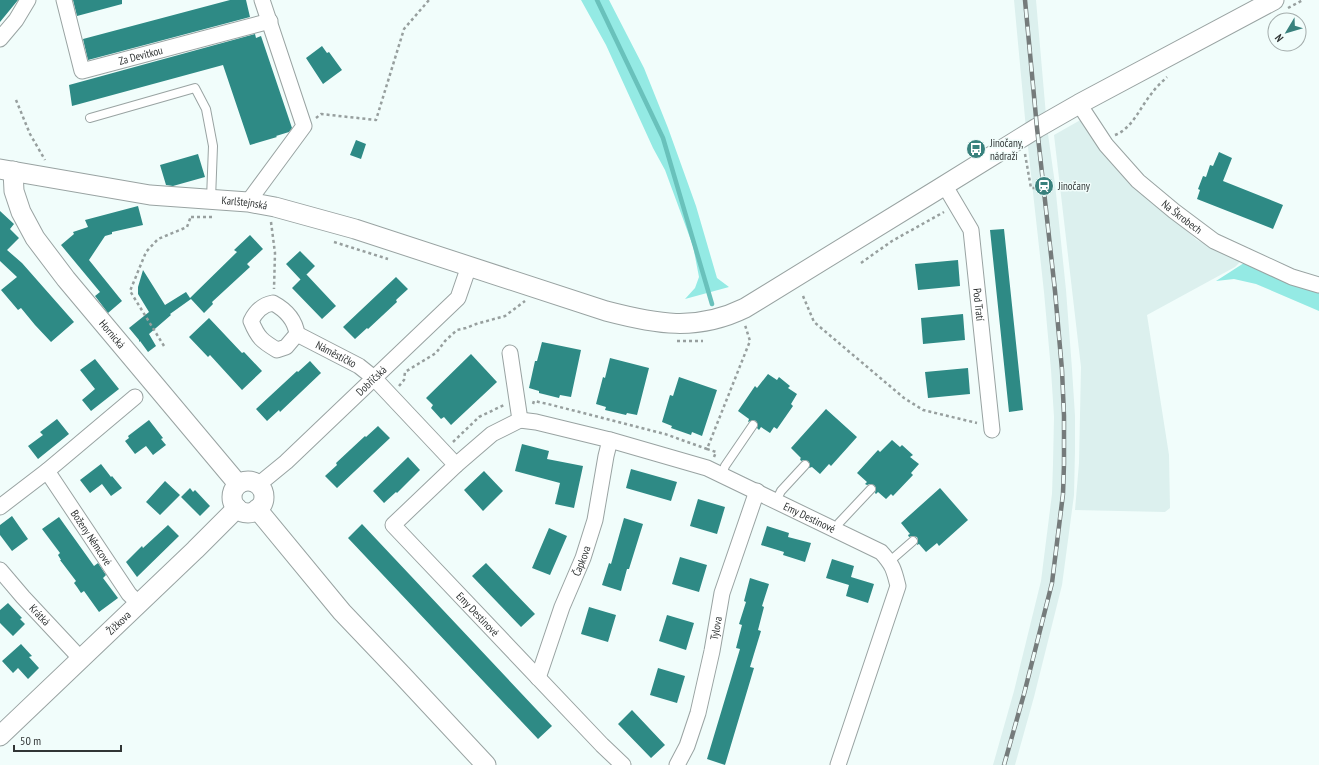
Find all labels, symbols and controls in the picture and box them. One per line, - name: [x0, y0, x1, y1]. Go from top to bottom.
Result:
- north arrow: [1267, 12, 1307, 52]
- text: N: [1272, 31, 1286, 45]
- street label: Za Devítkou: [117, 43, 164, 68]
- place label: Jinočany, nádraží: [989, 136, 1023, 163]
- bus stop icon: Jinočany, nádraží: [965, 138, 987, 160]
- station icon: Jinočany: [1033, 175, 1055, 197]
- place label: Jinočany: [1057, 179, 1091, 193]
- street label: Karlštejnská: [221, 193, 268, 212]
- street label: Na Škrobech: [1159, 197, 1205, 237]
- street label: Pod Tratí: [970, 287, 988, 322]
- street label: Hornická: [96, 317, 128, 351]
- street label: Náměstíčko: [313, 338, 359, 371]
- street label: Dobříčská: [353, 363, 389, 399]
- street label: Emy Destinové: [781, 499, 838, 536]
- street label: Boženy Němcové: [68, 507, 115, 568]
- street label: Čapkova: [569, 544, 593, 578]
- street label: Emy Destinové: [453, 589, 502, 640]
- street label: Krátká: [26, 601, 53, 629]
- street label: Žižkova: [103, 608, 134, 638]
- street label: Tylova: [707, 615, 725, 641]
- scale bar: [14, 727, 121, 753]
- text: 50 m: [20, 733, 41, 748]

